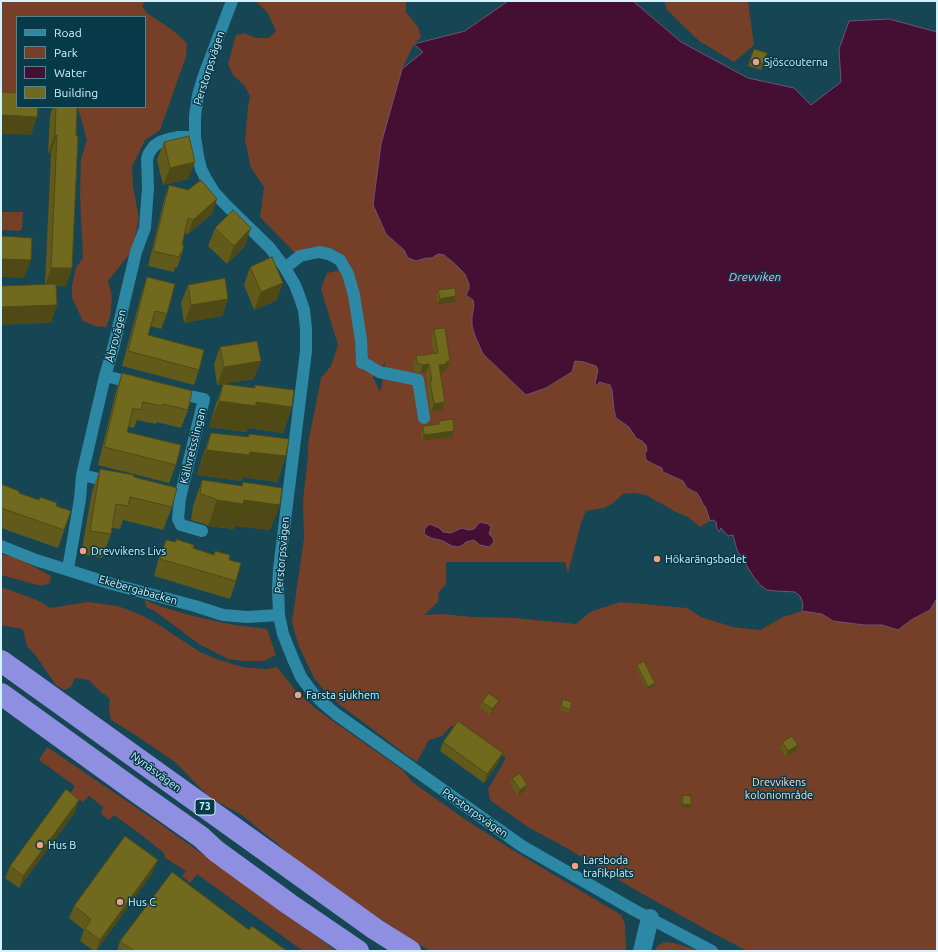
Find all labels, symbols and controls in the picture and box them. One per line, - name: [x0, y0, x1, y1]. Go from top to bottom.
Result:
- legend: [16, 16, 146, 108]
- text: Road: [54, 26, 82, 39]
- street label: Perstorpsvägen: [191, 29, 227, 107]
- text: Park: [54, 46, 78, 59]
- place label: Sjöscouterna: [764, 55, 828, 69]
- marker: Sjöscouterna: [751, 57, 761, 67]
- text: Water: [54, 66, 87, 79]
- text: Building: [54, 86, 98, 99]
- water label: Drevviken: [729, 270, 781, 284]
- street label: Åbrovägen: [103, 308, 129, 364]
- street label: Källvretsslingan: [177, 407, 209, 485]
- street label: Perstorpsvägen: [272, 516, 292, 594]
- place label: Drevvikens Livs: [91, 544, 166, 558]
- marker: Drevvikens Livs: [78, 546, 88, 556]
- place label: Hökarängsbadet: [665, 552, 746, 566]
- marker: Hökarängsbadet: [652, 554, 662, 564]
- street label: Ekebergabacken: [97, 572, 179, 608]
- place label: Farsta sjukhem: [306, 688, 380, 702]
- marker: Farsta sjukhem: [293, 690, 303, 700]
- street label: Nynäsvägen: [128, 749, 184, 795]
- park label: Drevvikens koloniområde: [745, 775, 813, 801]
- street label: Perstorpsvägen: [440, 785, 510, 841]
- road number: 73: [195, 799, 215, 815]
- place label: Hus B: [48, 838, 76, 852]
- marker: Hus B: [35, 840, 45, 850]
- place label: Larsboda trafikplats: [583, 853, 634, 879]
- marker: Larsboda trafikplats: [570, 861, 580, 871]
- place label: Hus C: [128, 895, 156, 909]
- marker: Hus C: [115, 897, 125, 907]

